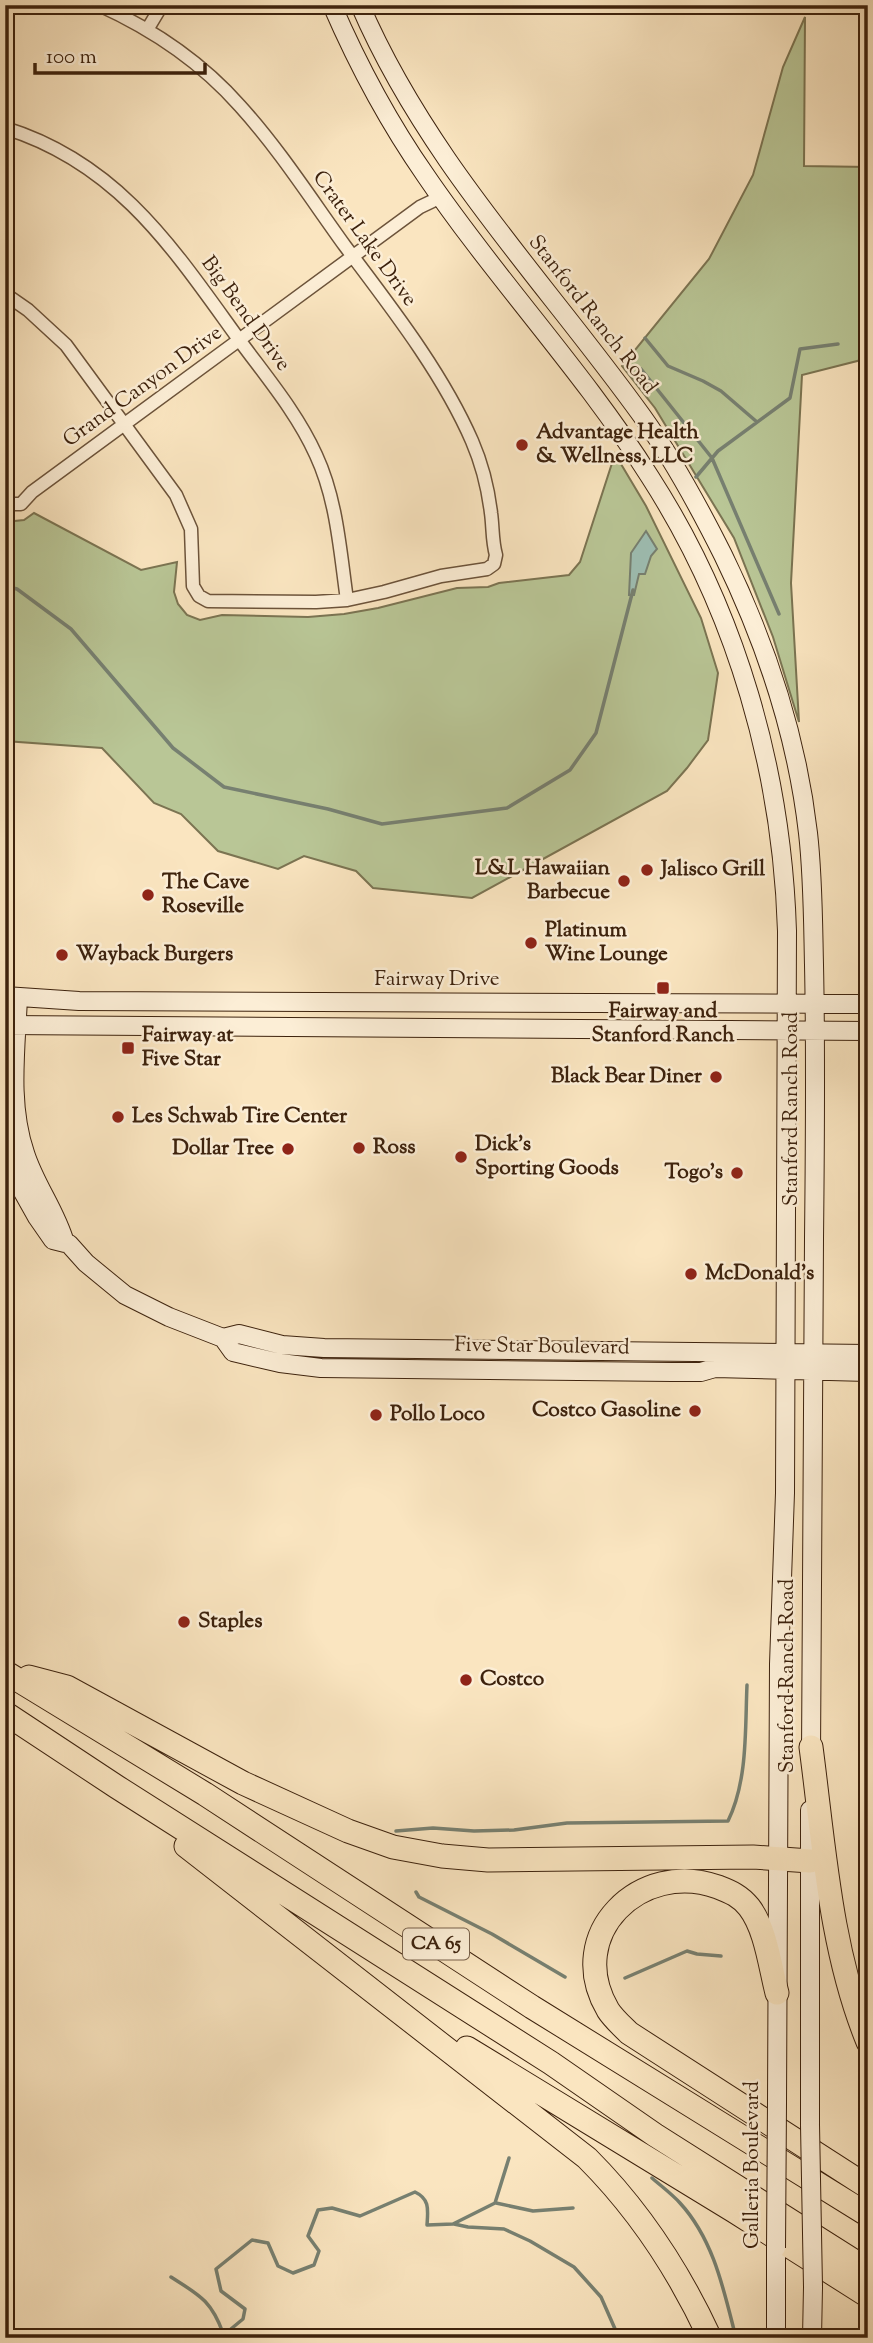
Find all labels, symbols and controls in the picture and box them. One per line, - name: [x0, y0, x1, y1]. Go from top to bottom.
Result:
- scale bar: [35, 32, 205, 76]
- text: 100 m: [46, 43, 97, 73]
- street label: Crater Lake Drive: [304, 165, 424, 313]
- street label: Stanford Ranch Road: [520, 229, 664, 401]
- street label: Big Bend Drive: [193, 250, 297, 378]
- street label: Grand Canyon Drive: [57, 319, 229, 455]
- place label: Advantage Health & Wellness, LLC: [536, 418, 699, 472]
- marker: Advantage Health & Wellness, LLC: [514, 437, 530, 453]
- place label: L&L Hawaiian Barbecue: [475, 854, 611, 908]
- place label: Jalisco Grill: [659, 855, 765, 885]
- marker: Jalisco Grill: [639, 862, 655, 878]
- place label: The Cave Roseville: [162, 868, 250, 922]
- marker: L&L Hawaiian Barbecue: [616, 873, 632, 889]
- marker: The Cave Roseville: [140, 887, 156, 903]
- place label: Platinum Wine Lounge: [545, 916, 668, 970]
- marker: Platinum Wine Lounge: [523, 935, 539, 951]
- place label: Wayback Burgers: [76, 940, 233, 970]
- marker: Wayback Burgers: [54, 947, 70, 963]
- street label: Fairway Drive: [374, 965, 500, 995]
- marker: Fairway and Stanford Ranch: [655, 980, 671, 996]
- place label: Fairway and Stanford Ranch: [592, 997, 735, 1051]
- street label: Stanford Ranch Road: [777, 1012, 807, 1206]
- place label: Fairway at Five Star: [142, 1021, 234, 1075]
- marker: Fairway at Five Star: [120, 1040, 136, 1056]
- place label: Black Bear Diner: [551, 1062, 702, 1092]
- marker: Black Bear Diner: [708, 1069, 724, 1085]
- place label: Les Schwab Tire Center: [132, 1102, 347, 1132]
- marker: Les Schwab Tire Center: [110, 1109, 126, 1125]
- place label: Dick's Sporting Goods: [475, 1130, 619, 1184]
- place label: Ross: [373, 1133, 415, 1163]
- place label: Dollar Tree: [172, 1134, 274, 1164]
- marker: Ross: [351, 1140, 367, 1156]
- marker: Dollar Tree: [280, 1141, 296, 1157]
- marker: Dick's Sporting Goods: [453, 1149, 469, 1165]
- place label: Togo's: [664, 1158, 723, 1188]
- marker: Togo's: [729, 1165, 745, 1181]
- place label: McDonald's: [705, 1259, 814, 1289]
- marker: McDonald's: [683, 1266, 699, 1282]
- street label: Five Star Boulevard: [454, 1330, 630, 1364]
- place label: Costco Gasoline: [532, 1396, 681, 1426]
- place label: Pollo Loco: [390, 1400, 485, 1430]
- marker: Costco Gasoline: [687, 1403, 703, 1419]
- marker: Pollo Loco: [368, 1407, 384, 1423]
- street label: Stanford Ranch Road: [773, 1579, 803, 1773]
- place label: Staples: [198, 1607, 262, 1637]
- marker: Staples: [176, 1614, 192, 1630]
- place label: Costco: [480, 1665, 545, 1695]
- marker: Costco: [458, 1672, 474, 1688]
- road number: CA 65: [403, 1928, 469, 1960]
- street label: Galleria Boulevard: [738, 2081, 768, 2249]

